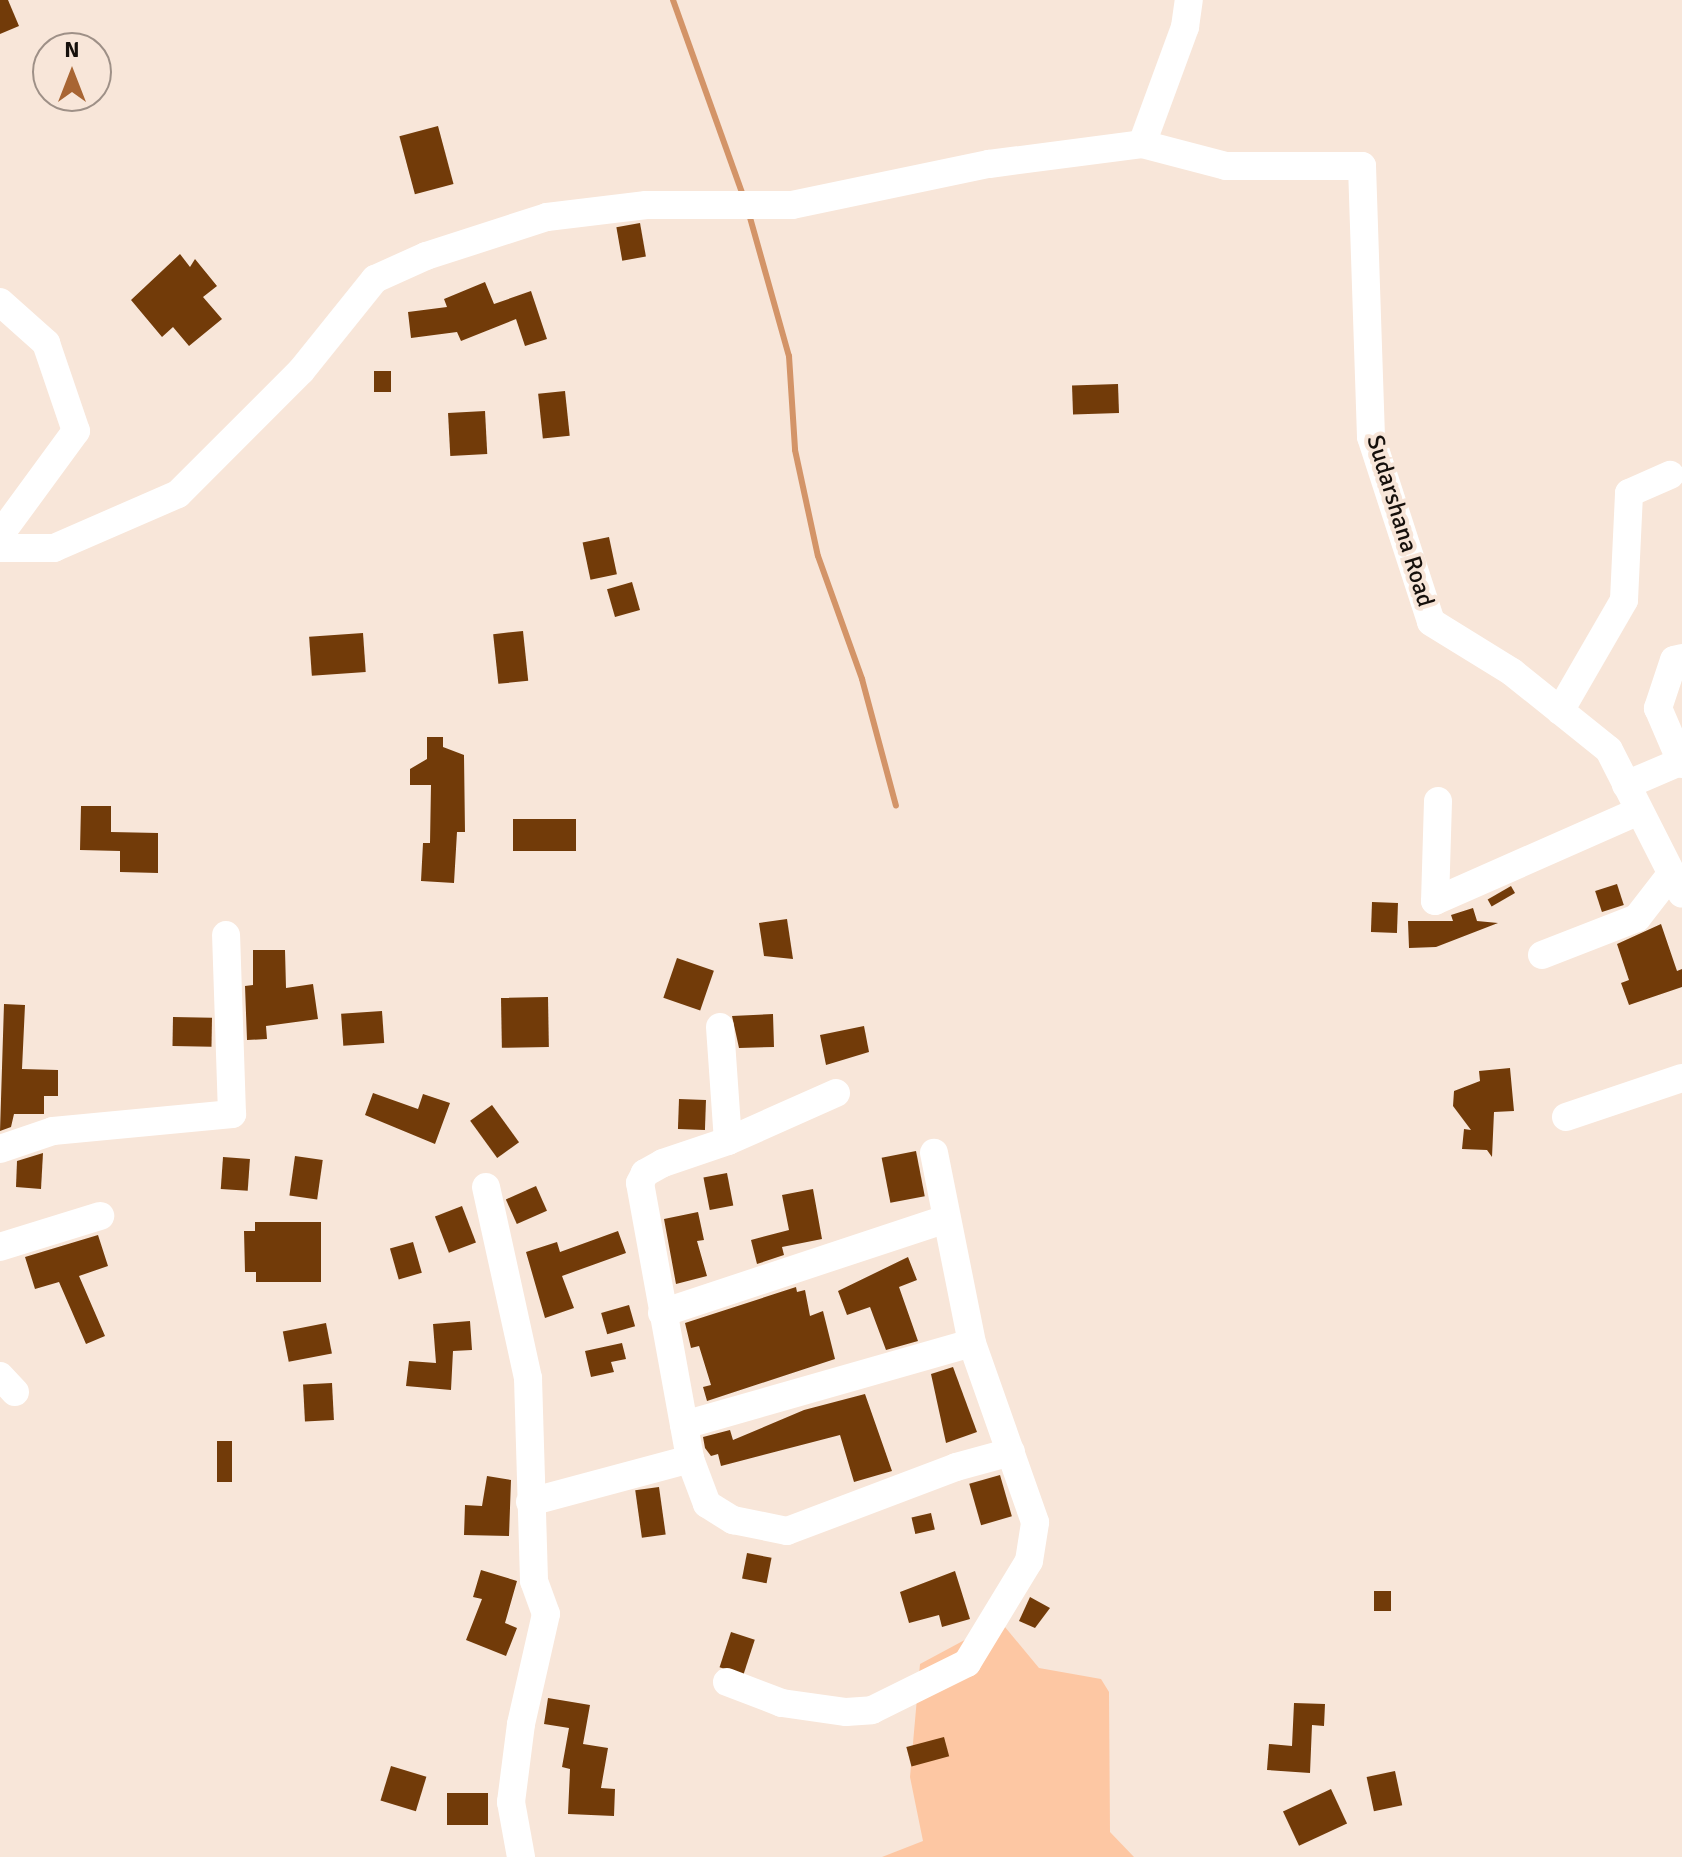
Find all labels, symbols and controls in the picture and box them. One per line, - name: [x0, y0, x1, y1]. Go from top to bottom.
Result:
- north arrow: [32, 32, 112, 112]
- text: N: [64, 36, 80, 63]
- street label: Sudarshana Road: [1360, 432, 1440, 610]

